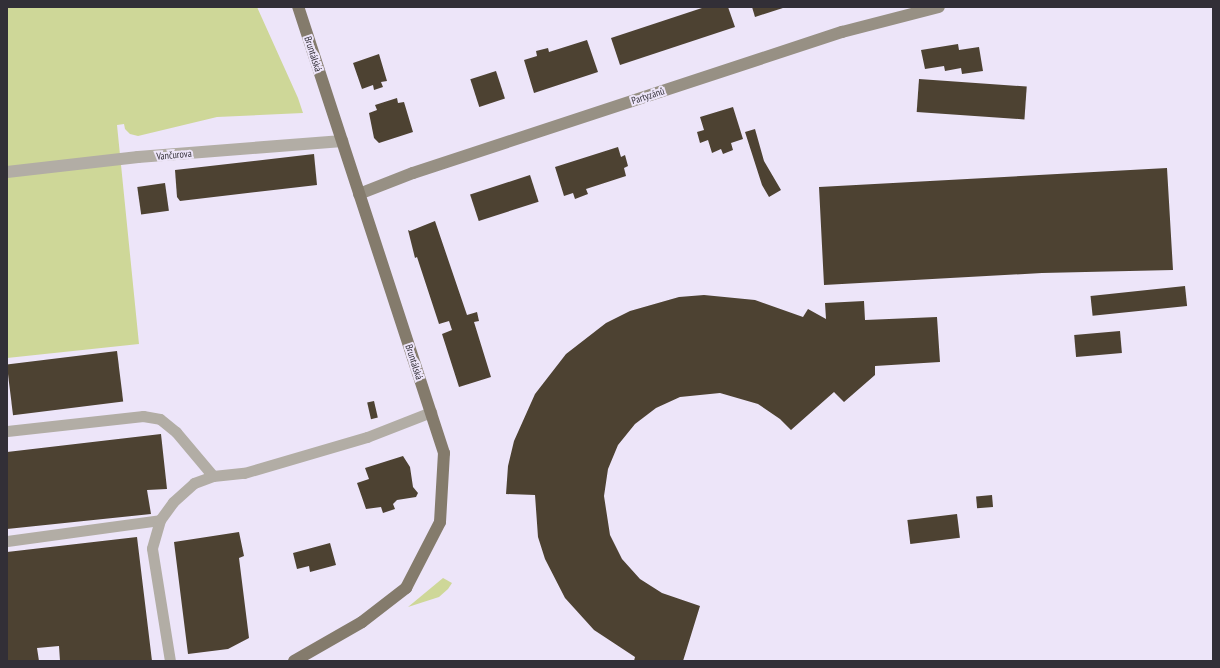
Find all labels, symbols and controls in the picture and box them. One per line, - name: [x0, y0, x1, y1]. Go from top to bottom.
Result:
- street label: Bruntálská: [302, 35, 324, 73]
- street label: Partyzánů: [630, 85, 666, 107]
- street label: Vančurova: [156, 147, 192, 163]
- street label: Bruntálská: [403, 343, 425, 381]

